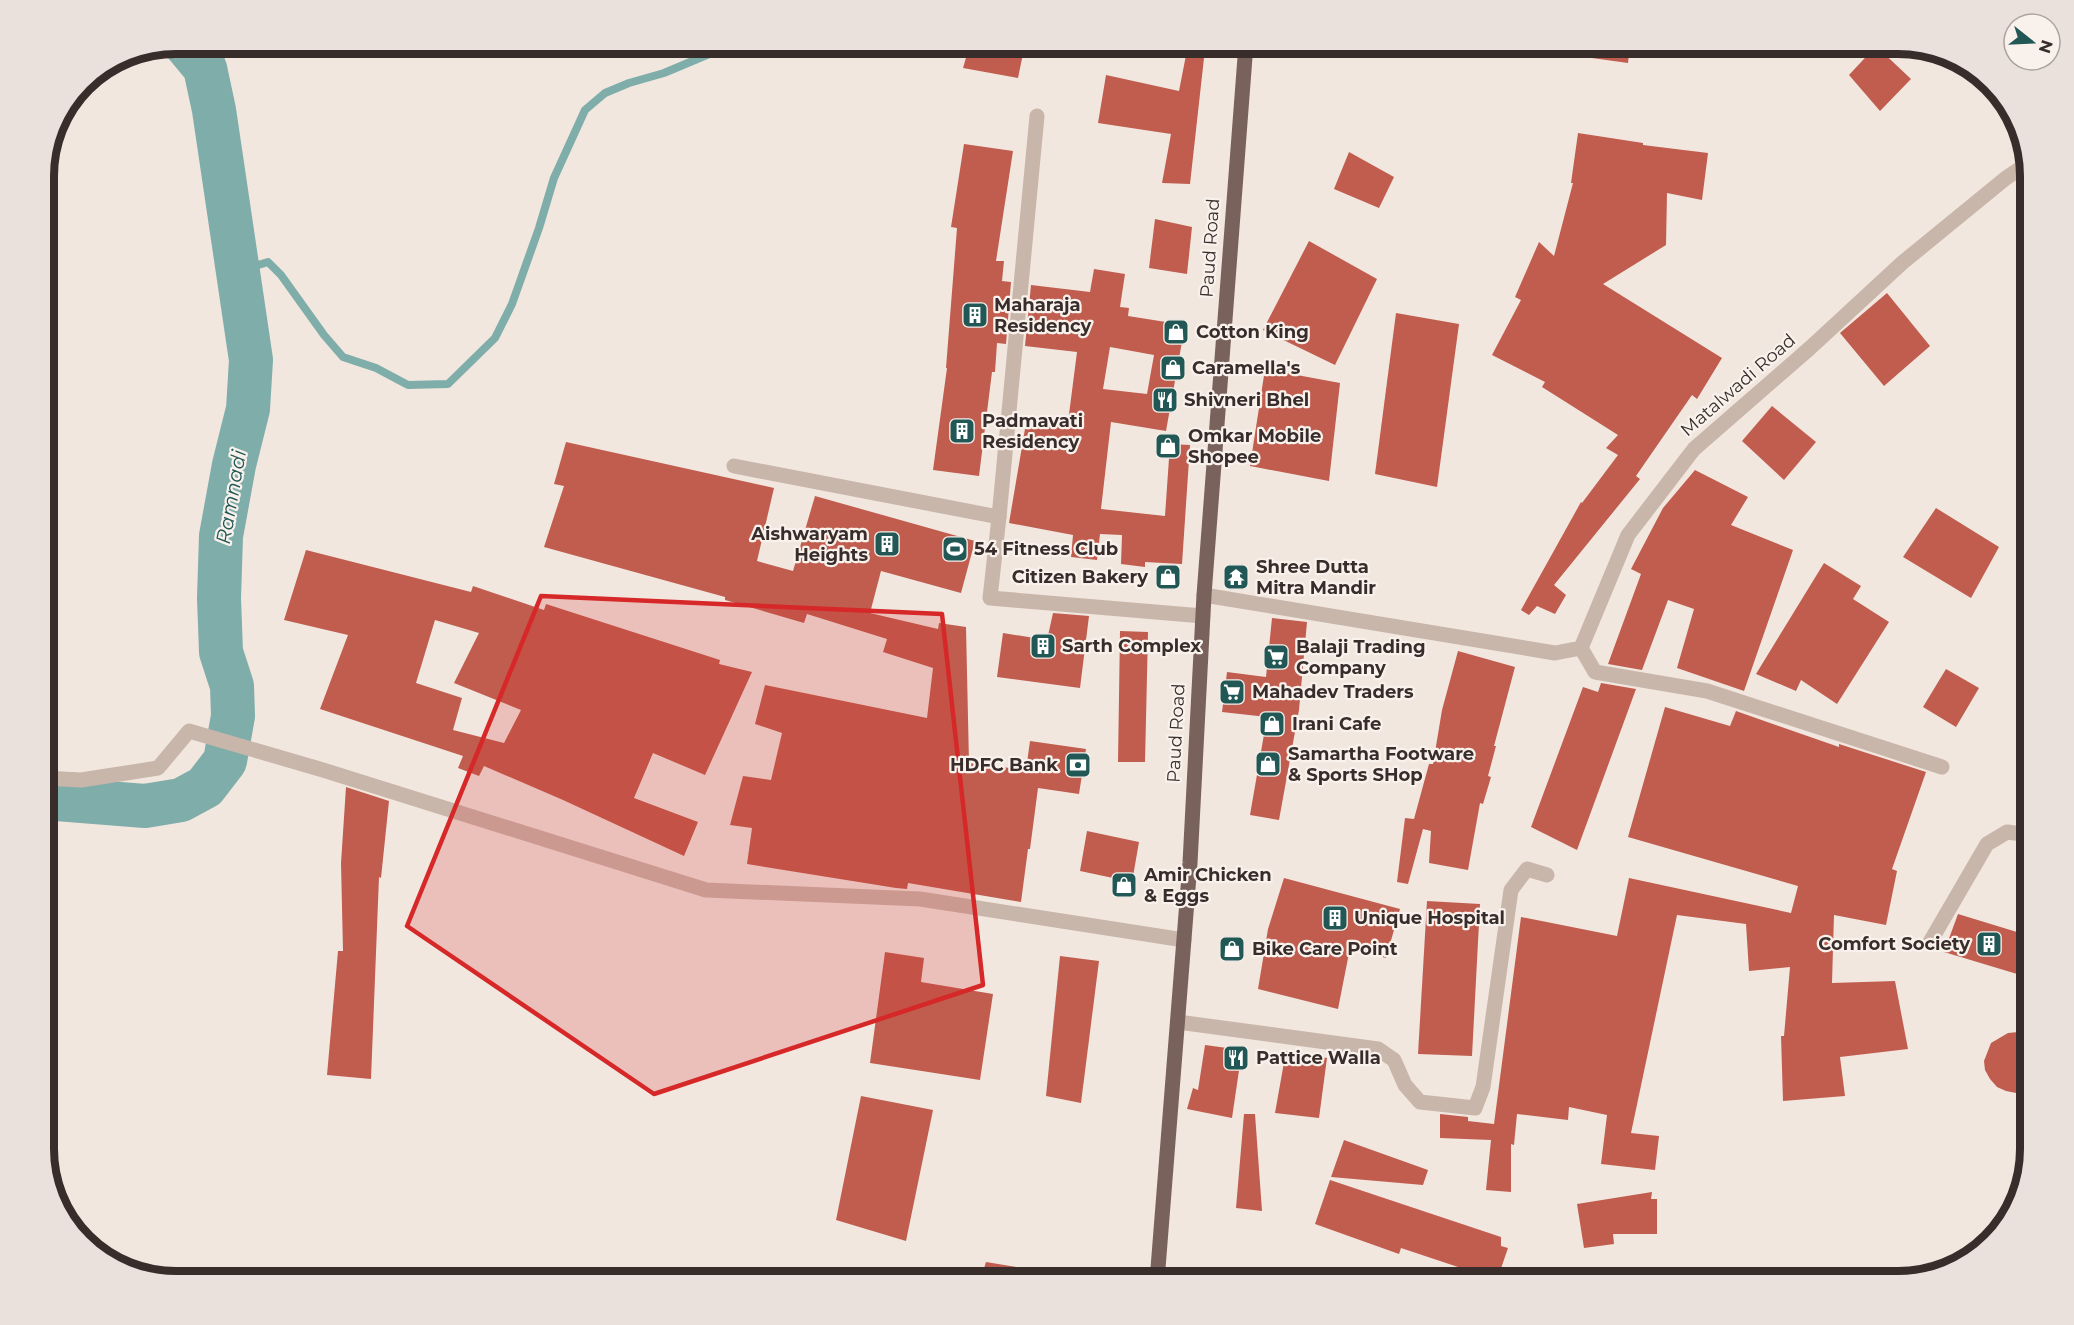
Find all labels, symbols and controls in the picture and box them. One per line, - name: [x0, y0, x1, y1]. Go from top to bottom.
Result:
- north arrow: [2002, 12, 2062, 72]
- text: N: [2035, 37, 2057, 56]
- street label: Paud Road: [1196, 198, 1224, 298]
- place label: Maharaja Residency: [994, 294, 1092, 337]
- building icon: Maharaja Residency: [960, 300, 990, 330]
- shop icon: Cotton King: [1161, 317, 1191, 347]
- place label: Cotton King: [1196, 321, 1309, 343]
- street label: Matalwadi Road: [1676, 329, 1800, 441]
- shop icon: Caramella's: [1158, 353, 1188, 383]
- place label: Caramella's: [1192, 357, 1301, 379]
- restaurant icon: Shivneri Bhel: [1150, 385, 1180, 415]
- place label: Shivneri Bhel: [1184, 389, 1309, 411]
- place label: Padmavati Residency: [982, 410, 1083, 453]
- building icon: Padmavati Residency: [947, 416, 977, 446]
- place label: Omkar Mobile Shopee: [1188, 425, 1321, 468]
- shop icon: Omkar Mobile Shopee: [1153, 431, 1183, 461]
- water label: Ramnadi: [211, 447, 251, 546]
- place label: Aishwaryam Heights: [750, 523, 868, 566]
- building icon: Aishwaryam Heights: [872, 529, 902, 559]
- sports icon: 54 Fitness Club: [940, 534, 970, 564]
- place label: 54 Fitness Club: [974, 538, 1118, 560]
- place label: Shree Dutta Mitra Mandir: [1256, 556, 1376, 599]
- shop icon: Citizen Bakery: [1153, 562, 1183, 592]
- temple icon: Shree Dutta Mitra Mandir: [1221, 562, 1251, 592]
- place label: Citizen Bakery: [1012, 566, 1148, 588]
- building icon: Sarth Complex: [1028, 631, 1058, 661]
- place label: Sarth Complex: [1062, 635, 1201, 657]
- place label: Balaji Trading Company: [1296, 636, 1426, 679]
- supermarket icon: Balaji Trading Company: [1261, 642, 1291, 672]
- supermarket icon: Mahadev Traders: [1217, 677, 1247, 707]
- place label: Mahadev Traders: [1252, 681, 1414, 703]
- street label: Paud Road: [1162, 683, 1190, 783]
- shop icon: Irani Cafe: [1257, 709, 1287, 739]
- place label: Irani Cafe: [1292, 713, 1381, 735]
- place label: Samartha Footware & Sports SHop: [1288, 743, 1474, 786]
- shop icon: Samartha Footware & Sports SHop: [1253, 749, 1283, 779]
- bank icon: HDFC Bank: [1063, 750, 1093, 780]
- place label: HDFC Bank: [950, 754, 1058, 776]
- place label: Amir Chicken & Eggs: [1143, 864, 1272, 907]
- shop icon: Amir Chicken & Eggs: [1109, 870, 1139, 900]
- building icon: Unique Hospital: [1320, 903, 1350, 933]
- place label: Unique Hospital: [1354, 907, 1505, 929]
- building icon: Comfort Society: [1974, 929, 2004, 959]
- place label: Comfort Society: [1818, 933, 1970, 955]
- shop icon: Bike Care Point: [1217, 934, 1247, 964]
- place label: Bike Care Point: [1252, 938, 1398, 960]
- restaurant icon: Pattice Walla: [1221, 1043, 1251, 1073]
- place label: Pattice Walla: [1256, 1047, 1381, 1069]

